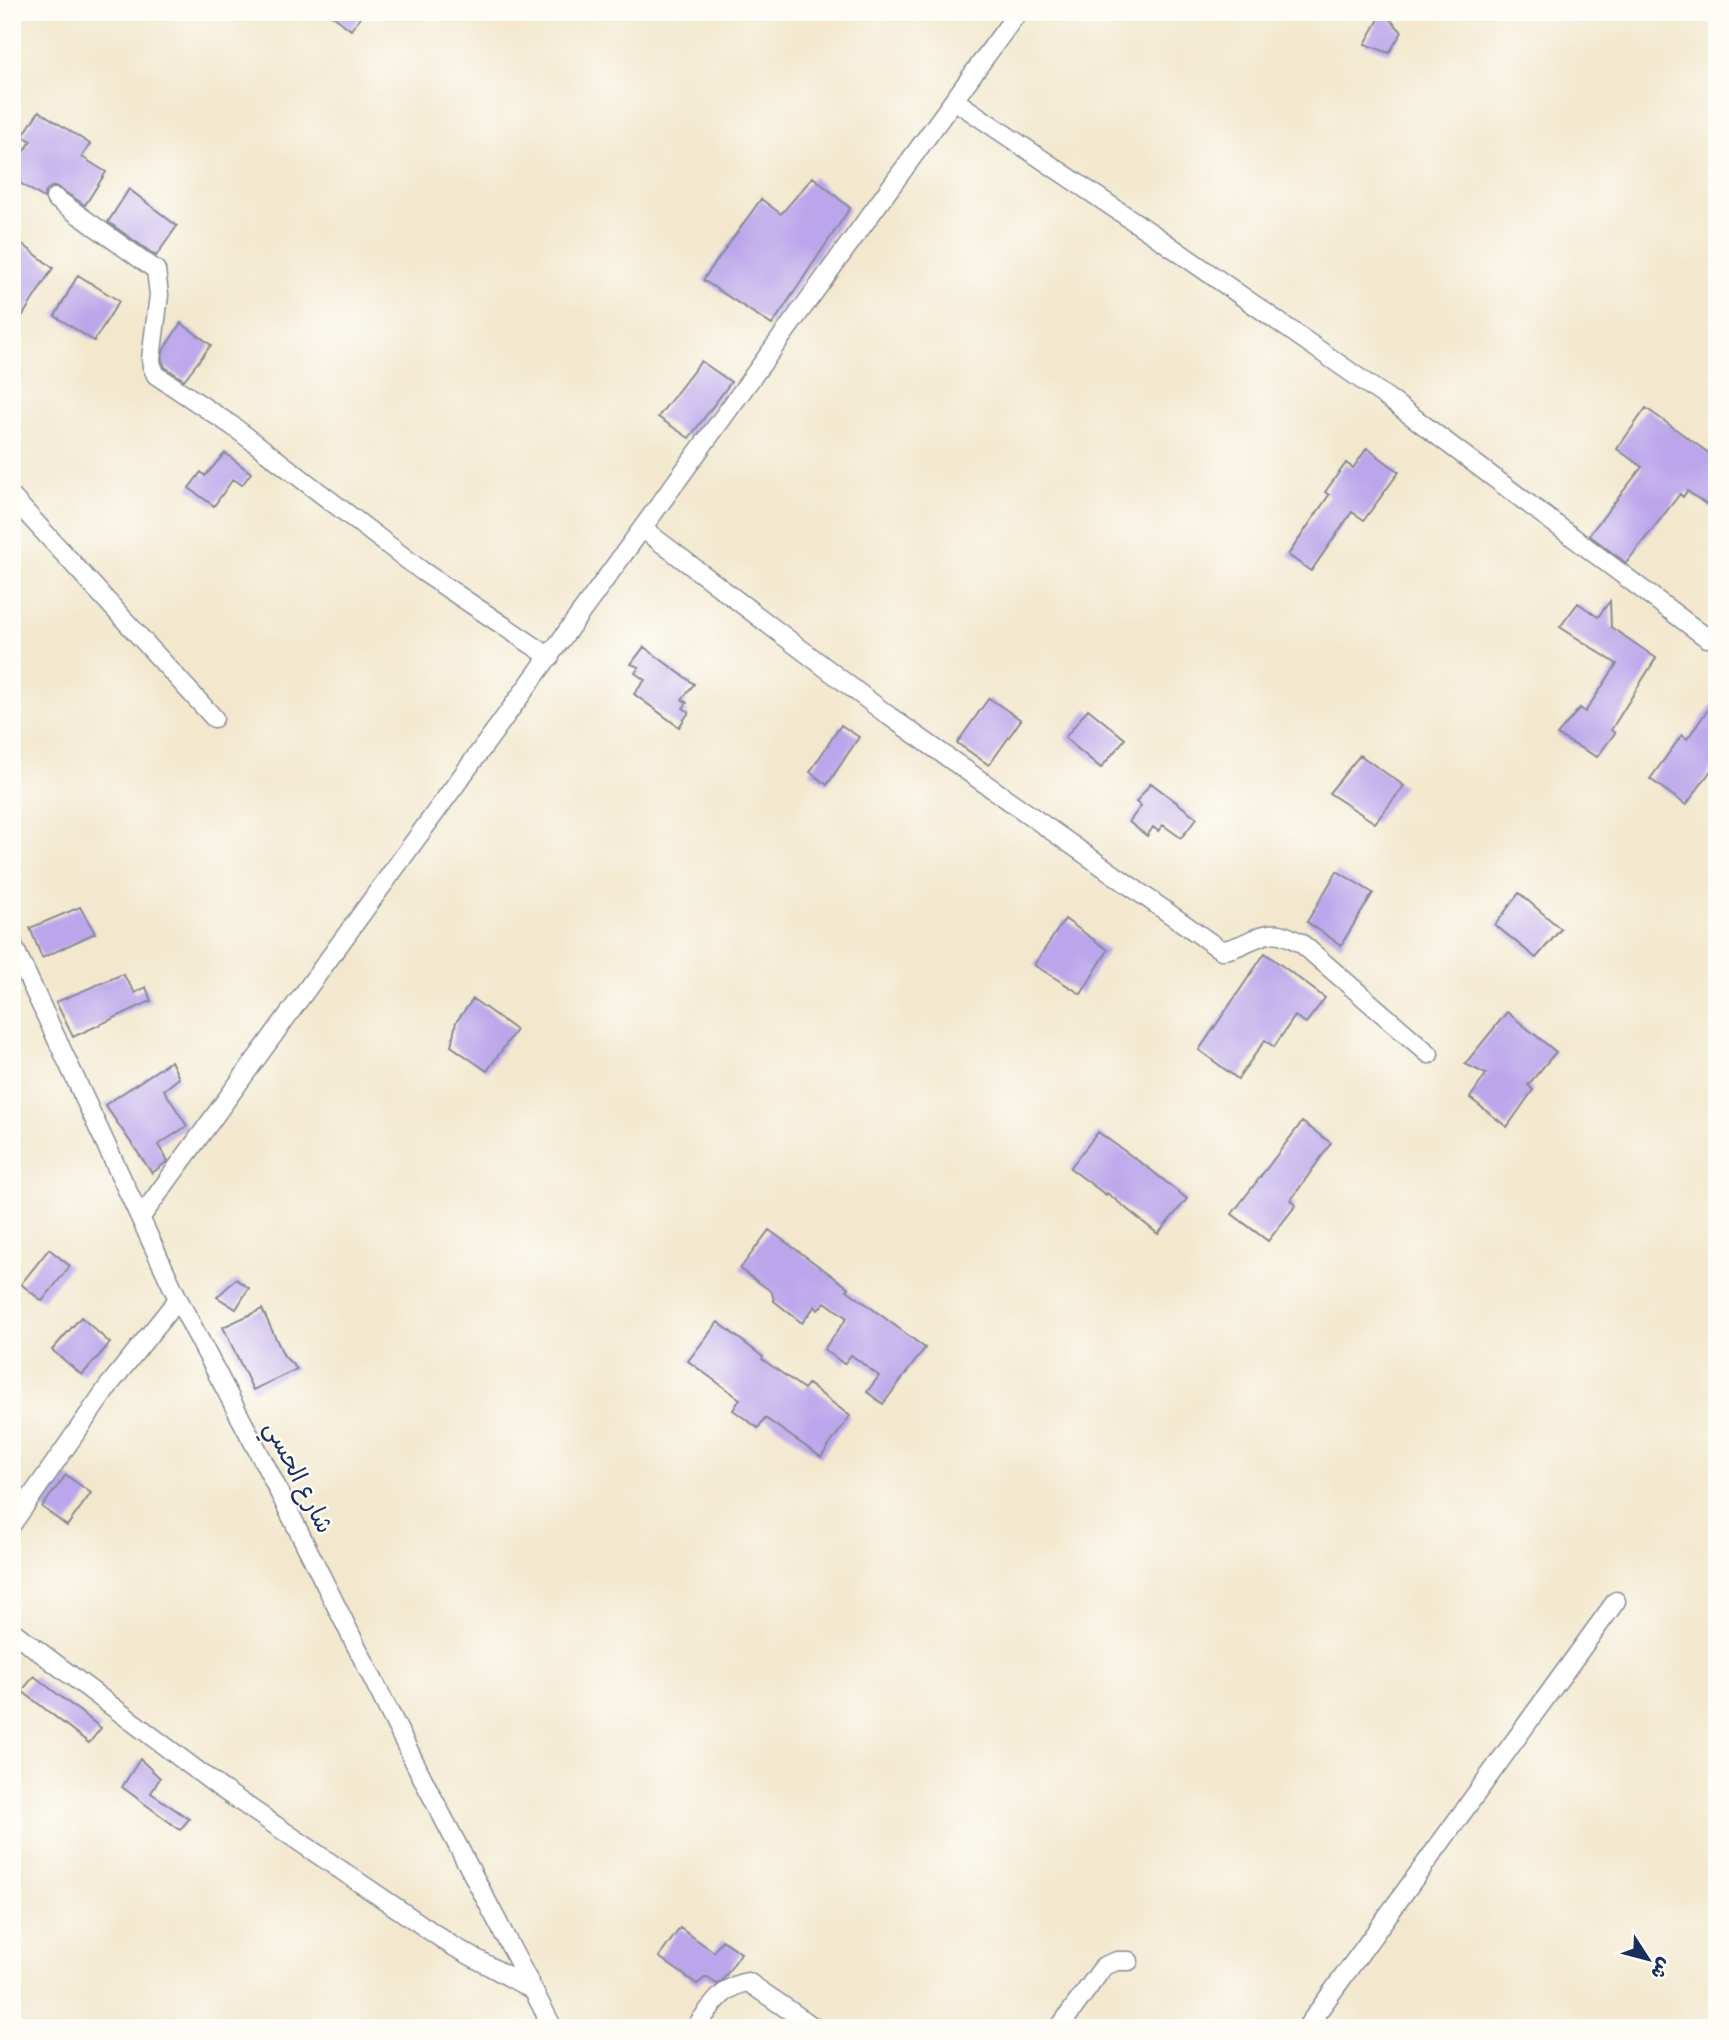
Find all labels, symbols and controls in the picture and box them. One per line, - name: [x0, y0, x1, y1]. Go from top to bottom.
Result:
- street label: شارع الحسي: [253, 1416, 340, 1541]
- north arrow: [1614, 1924, 1684, 1994]
- text: ش: [1646, 1953, 1677, 1984]

